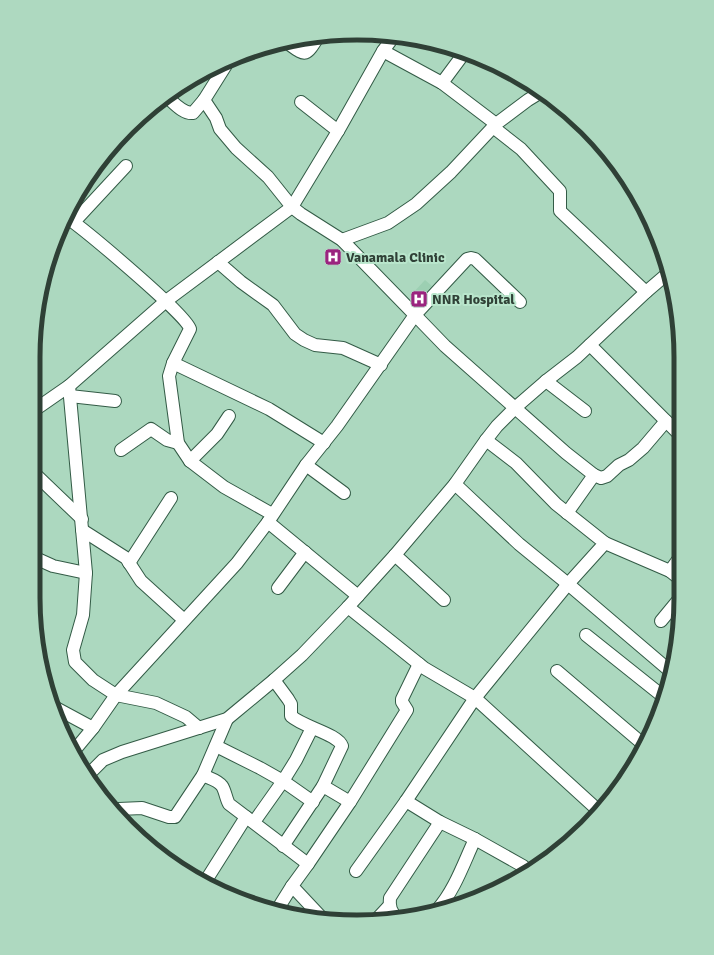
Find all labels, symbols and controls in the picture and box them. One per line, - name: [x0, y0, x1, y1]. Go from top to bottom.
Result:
- hospital icon: Vanamala Clinic: [323, 247, 343, 267]
- place label: Vanamala Clinic: [346, 249, 445, 266]
- hospital icon: NNR Hospital: [409, 289, 429, 309]
- place label: NNR Hospital: [432, 291, 515, 308]

